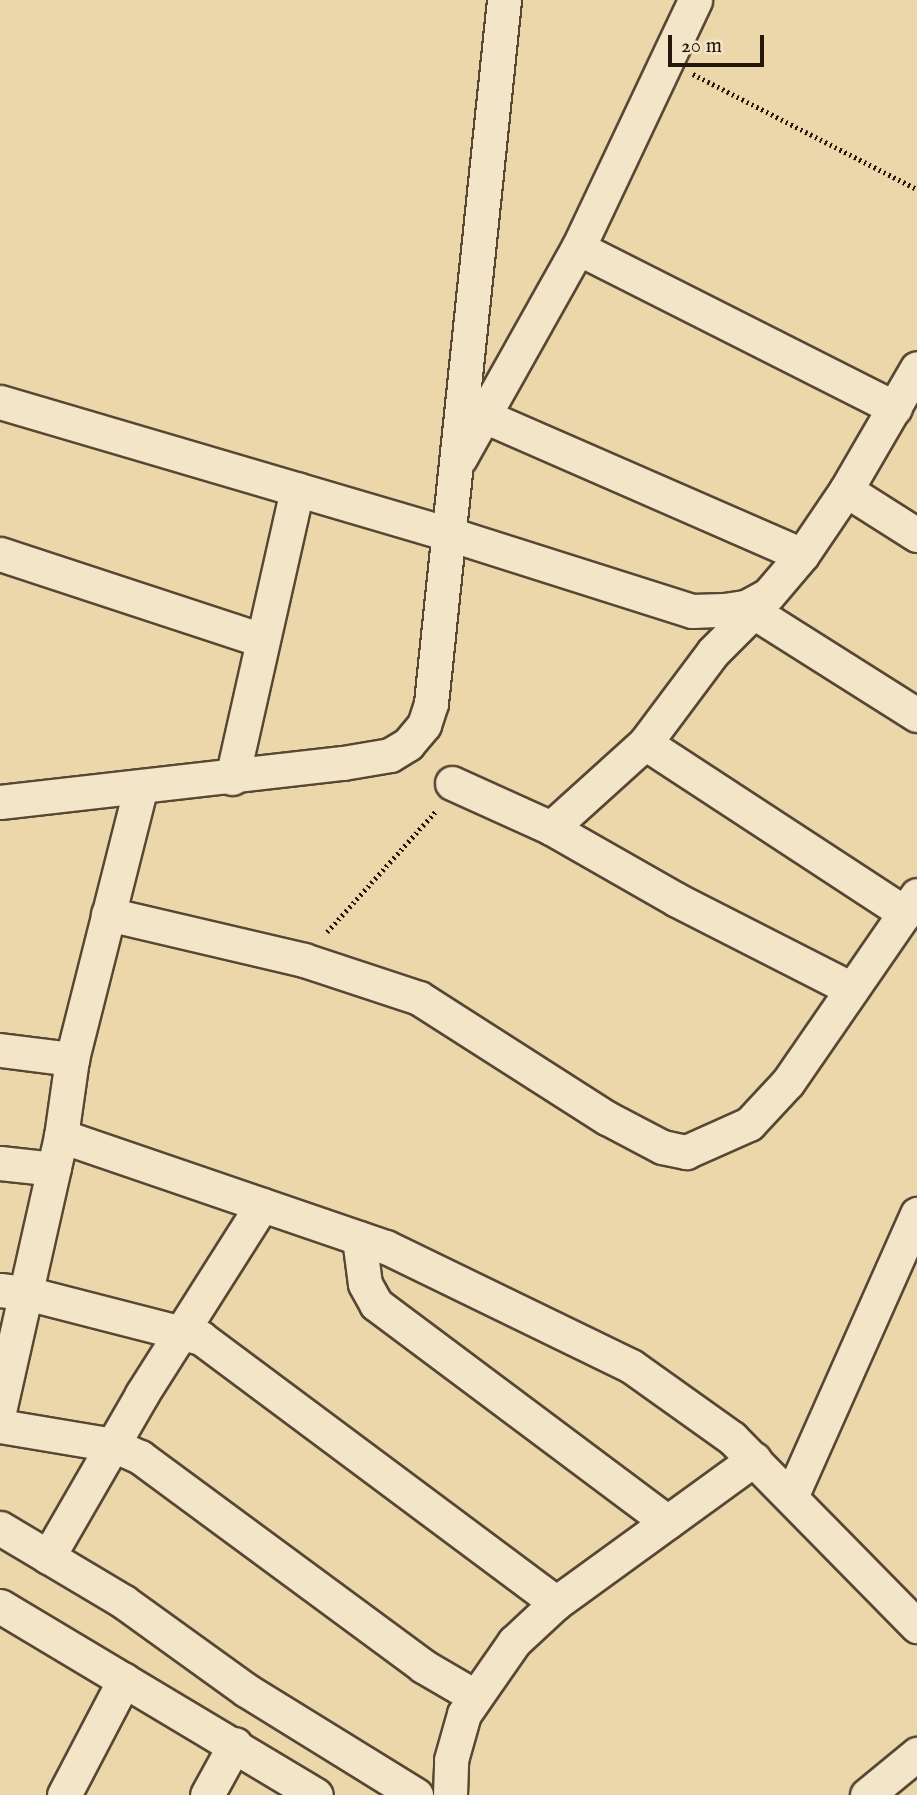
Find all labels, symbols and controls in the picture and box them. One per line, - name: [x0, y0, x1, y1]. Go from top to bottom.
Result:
- scale bar: [672, 21, 768, 65]
- text: 20 m: [681, 33, 722, 60]

